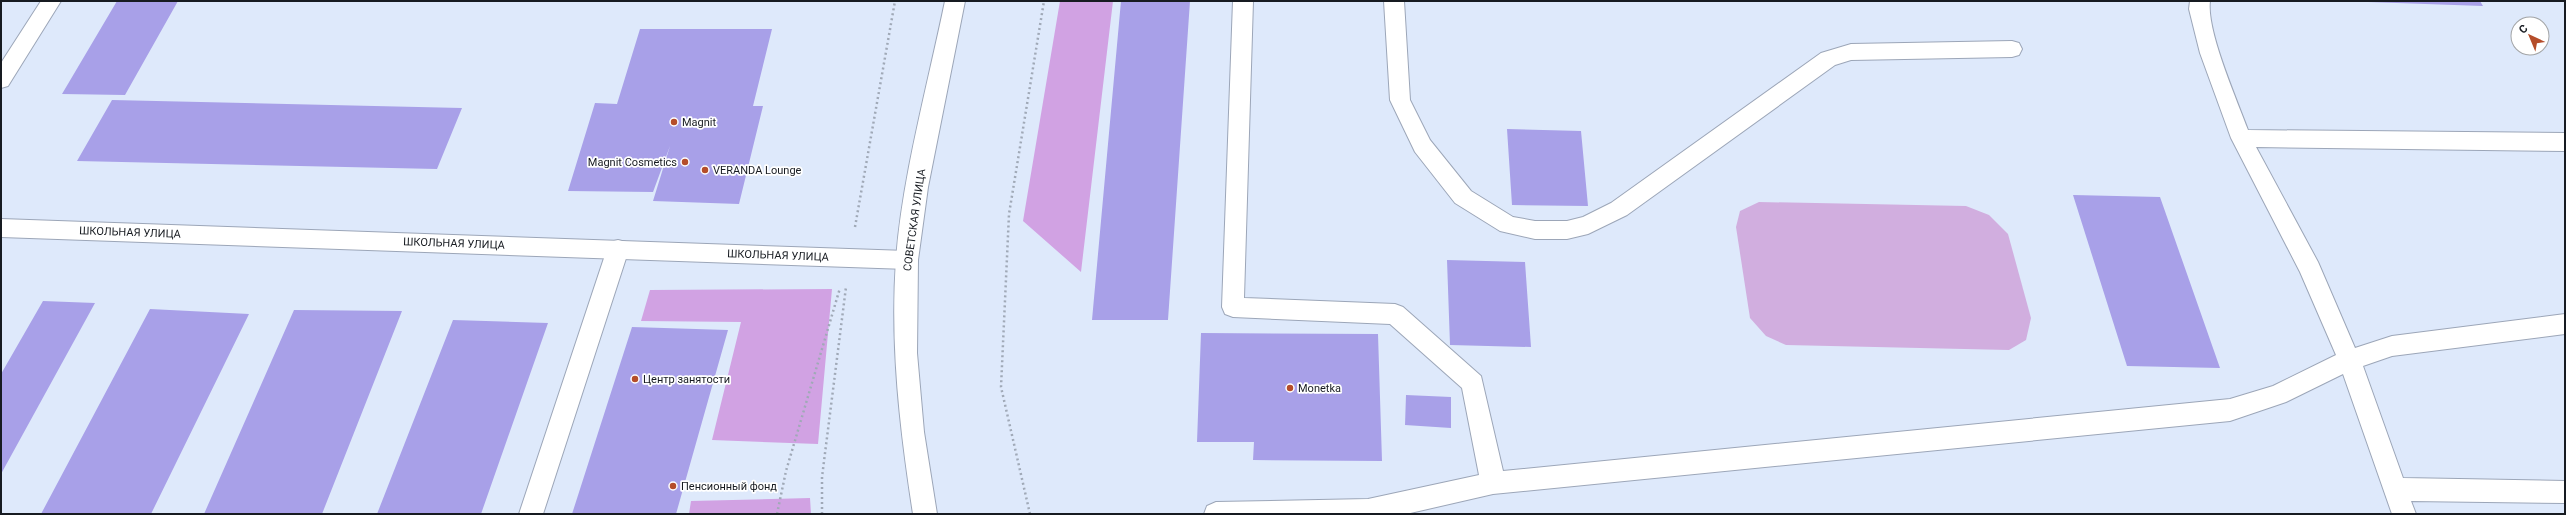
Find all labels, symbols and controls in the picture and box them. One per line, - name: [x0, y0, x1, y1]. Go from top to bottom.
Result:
- north arrow: [2510, 16, 2550, 56]
- text: С: [2516, 22, 2531, 36]
- place label: Magnit: [682, 116, 717, 129]
- marker: Magnit: [669, 117, 679, 127]
- place label: Magnit Cosmetics: [588, 156, 677, 169]
- marker: Magnit Cosmetics: [680, 157, 690, 167]
- place label: VERANDA Lounge: [713, 164, 802, 177]
- marker: VERANDA Lounge: [700, 165, 710, 175]
- street label: СОВЕТСКАЯ УЛИЦА: [901, 167, 928, 272]
- street label: ШКОЛЬНАЯ УЛИЦА: [79, 224, 182, 241]
- street label: ШКОЛЬНАЯ УЛИЦА: [403, 235, 506, 252]
- street label: ШКОЛЬНАЯ УЛИЦА: [727, 247, 830, 264]
- place label: Центр занятости: [643, 373, 730, 386]
- marker: Центр занятости: [630, 374, 640, 384]
- place label: Monetka: [1298, 382, 1341, 395]
- marker: Monetka: [1285, 383, 1295, 393]
- place label: Пенсионный фонд: [681, 480, 777, 493]
- marker: Пенсионный фонд: [668, 481, 678, 491]

